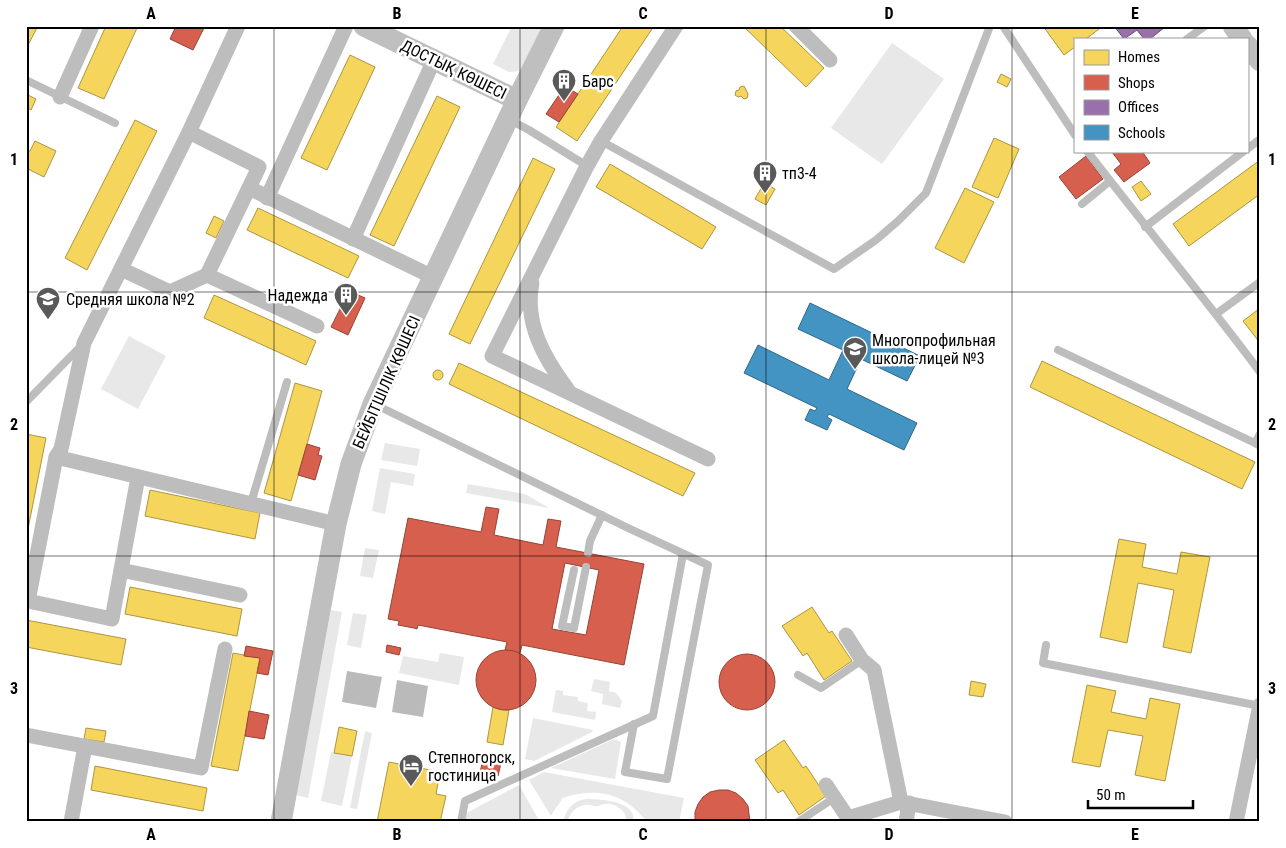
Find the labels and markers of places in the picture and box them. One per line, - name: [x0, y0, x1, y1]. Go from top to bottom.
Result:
- building icon: Барс: [551, 68, 577, 102]
- place label: Барс: [582, 72, 614, 91]
- building icon: тп3-4: [752, 160, 778, 194]
- place label: тп3-4: [782, 164, 817, 183]
- building icon: Надежда: [333, 282, 359, 316]
- school or university icon: Средняя школа №2: [35, 286, 61, 320]
- place label: Надежда: [267, 286, 328, 305]
- place label: Средняя школа №2: [66, 290, 195, 309]
- place label: Многопрофильная школа-лицей №3: [872, 331, 996, 368]
- school or university icon: Многопрофильная школа-лицей №3: [842, 336, 868, 370]
- place label: Степногорск, гостиница: [428, 748, 515, 785]
- hotel icon: Степногорск, гостиница: [398, 753, 424, 787]

